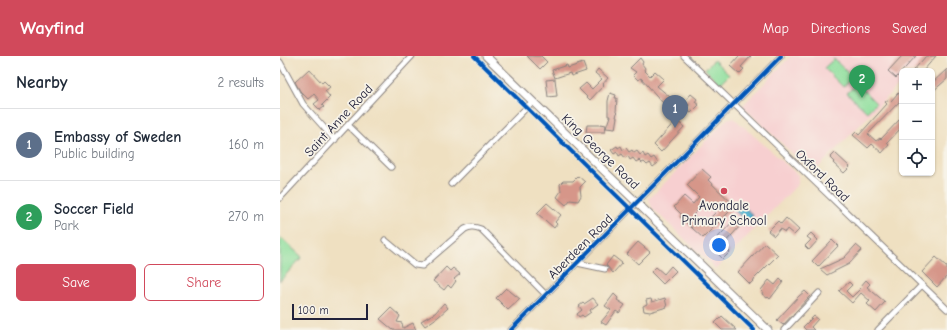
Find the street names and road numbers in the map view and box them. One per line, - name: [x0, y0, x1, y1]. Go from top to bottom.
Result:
- street label: Saint Anne Road: [301, 81, 376, 159]
- street label: King George Road: [559, 111, 643, 192]
- street label: Oxford Road: [793, 146, 853, 205]
- street label: Aberdeen Road: [545, 211, 616, 282]

